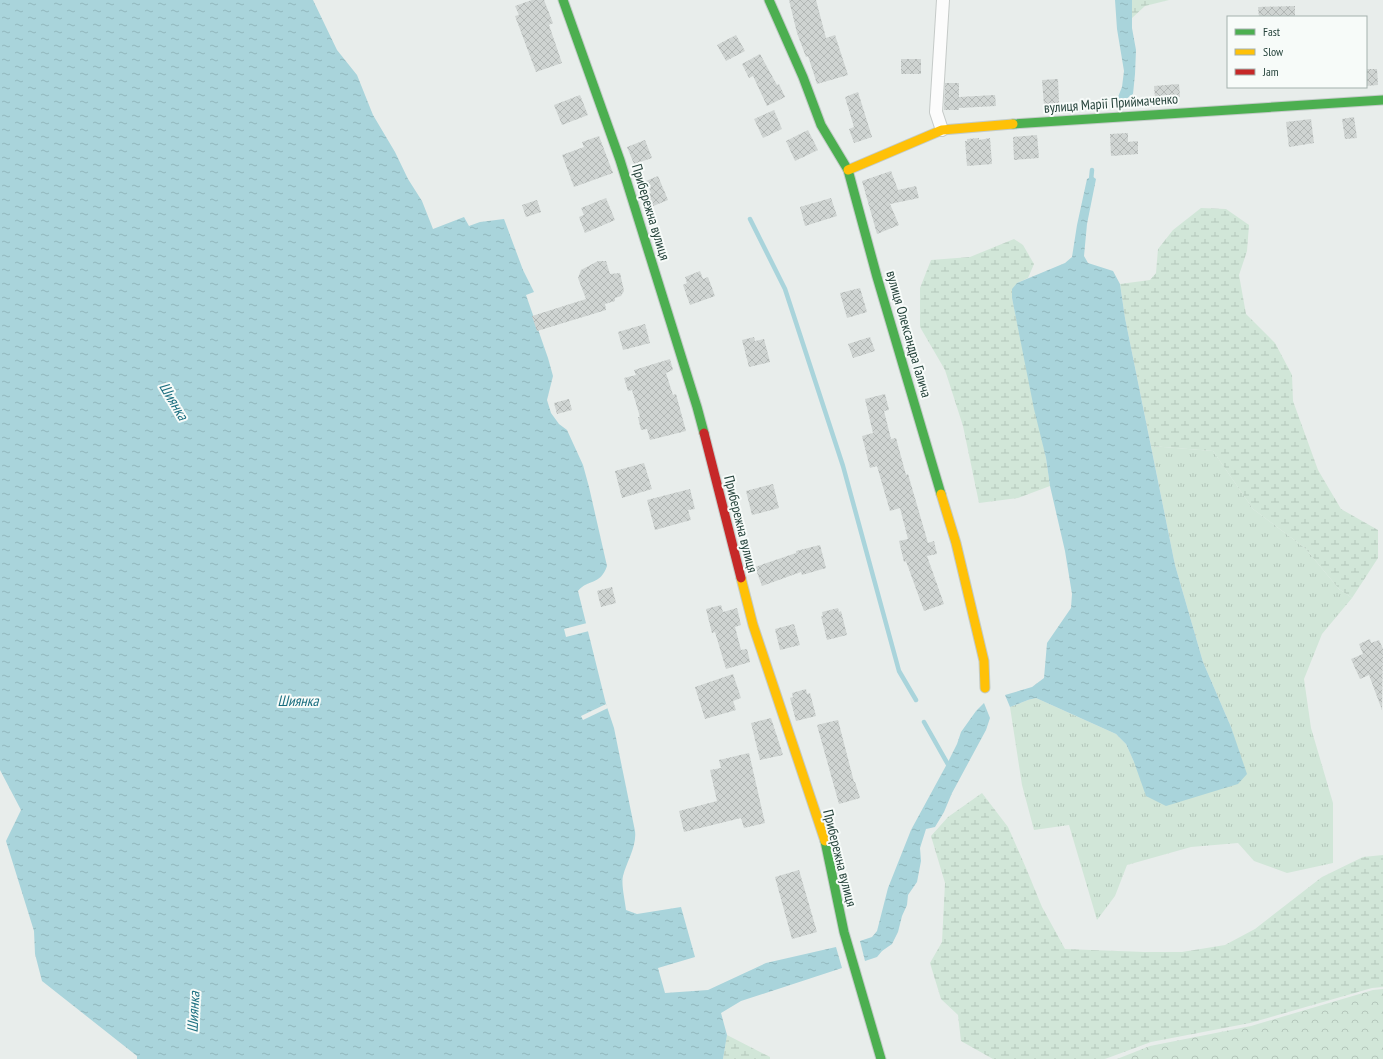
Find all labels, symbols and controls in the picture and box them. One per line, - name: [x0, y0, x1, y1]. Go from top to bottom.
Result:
- legend: [1227, 16, 1367, 88]
- text: Fast: [1263, 24, 1281, 39]
- text: Slow: [1263, 44, 1284, 59]
- text: Jam: [1262, 64, 1279, 79]
- street label: вулиця Марії Приймаченко: [1043, 89, 1179, 117]
- street label: Прибережна вулиця: [628, 162, 674, 262]
- street label: вулиця Олександра Галича: [882, 269, 936, 399]
- water label: Шиянка: [155, 378, 193, 424]
- street label: Прибережна вулиця: [720, 474, 762, 574]
- water label: Шиянка: [277, 691, 320, 710]
- street label: Прибережна вулиця: [819, 808, 861, 908]
- water label: Шиянка: [182, 990, 204, 1033]

